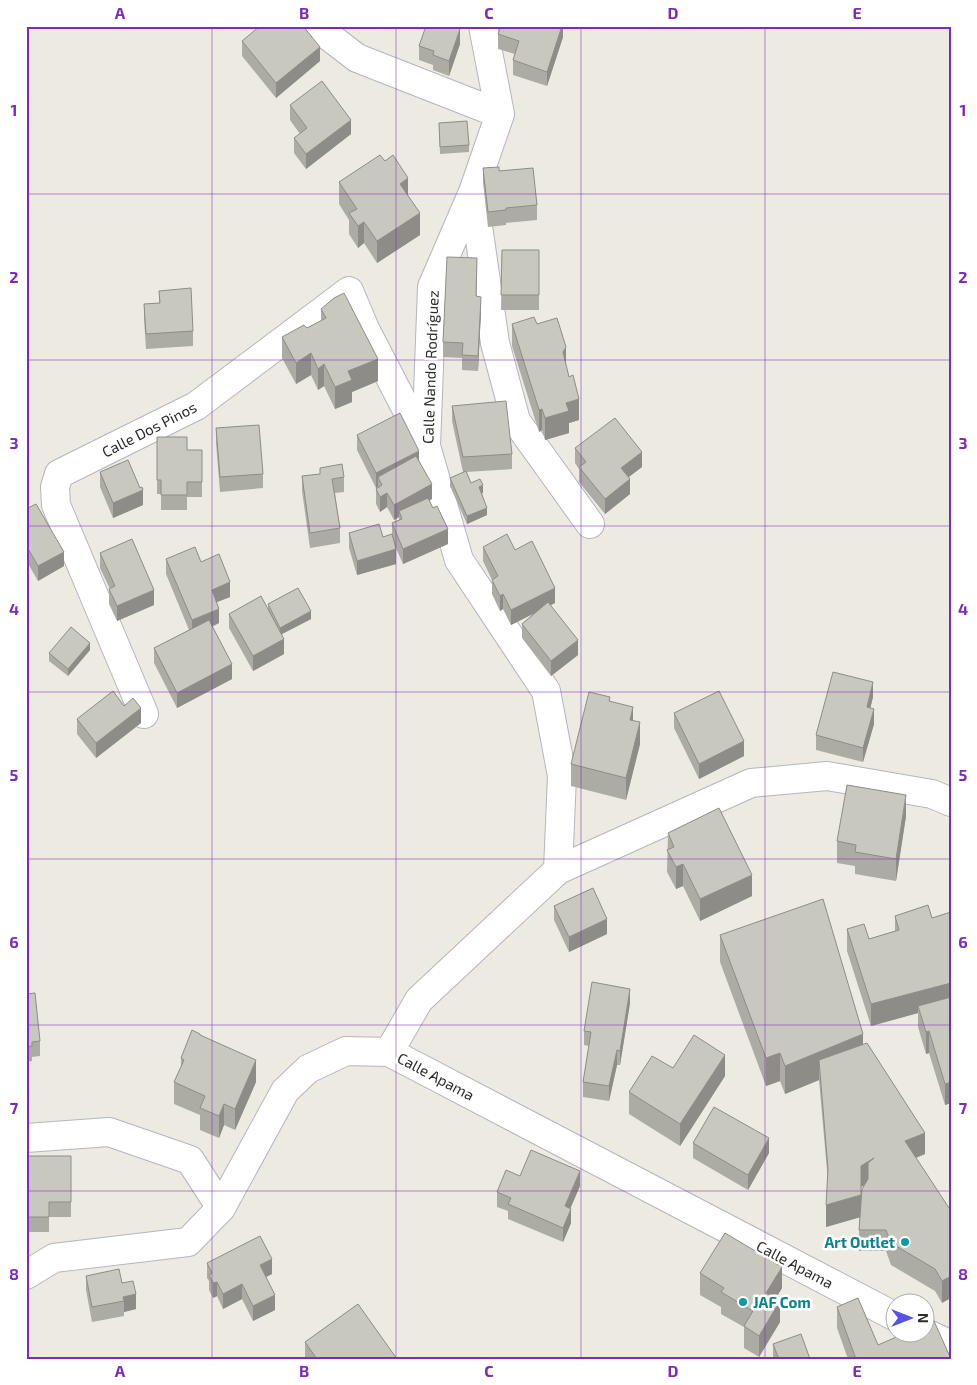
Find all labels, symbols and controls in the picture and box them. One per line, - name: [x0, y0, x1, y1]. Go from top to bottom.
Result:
- text: A: [115, 3, 126, 22]
- text: B: [299, 3, 309, 22]
- text: C: [484, 3, 494, 22]
- text: D: [668, 3, 679, 22]
- text: E: [852, 3, 862, 22]
- text: 1: [11, 100, 17, 119]
- text: 1: [960, 100, 966, 119]
- text: 2: [9, 267, 19, 286]
- text: 2: [958, 267, 968, 286]
- street label: Calle Nando Rodríguez: [418, 290, 442, 444]
- street label: Calle Dos Pinos: [99, 397, 199, 461]
- text: 3: [9, 433, 19, 452]
- text: 3: [958, 433, 968, 452]
- text: 4: [9, 599, 19, 618]
- text: 4: [958, 599, 968, 618]
- text: 5: [10, 765, 19, 784]
- text: 5: [959, 765, 968, 784]
- text: 6: [9, 932, 19, 951]
- text: 6: [958, 932, 968, 951]
- street label: Calle Apama: [395, 1048, 477, 1104]
- text: 7: [10, 1098, 19, 1117]
- text: 7: [959, 1098, 968, 1117]
- place label: Art Outlet: [825, 1233, 895, 1251]
- street label: Calle Apama: [754, 1236, 836, 1292]
- marker: Art Outlet: [899, 1236, 911, 1248]
- text: 8: [9, 1264, 19, 1283]
- text: 8: [958, 1264, 968, 1283]
- north arrow: [884, 1292, 934, 1342]
- place label: JAF Com: [753, 1293, 811, 1311]
- marker: JAF Com: [737, 1296, 749, 1308]
- text: N: [915, 1313, 932, 1323]
- text: A: [115, 1361, 126, 1380]
- text: B: [299, 1361, 309, 1380]
- text: C: [484, 1361, 494, 1380]
- text: D: [668, 1361, 679, 1380]
- text: E: [852, 1361, 862, 1380]

